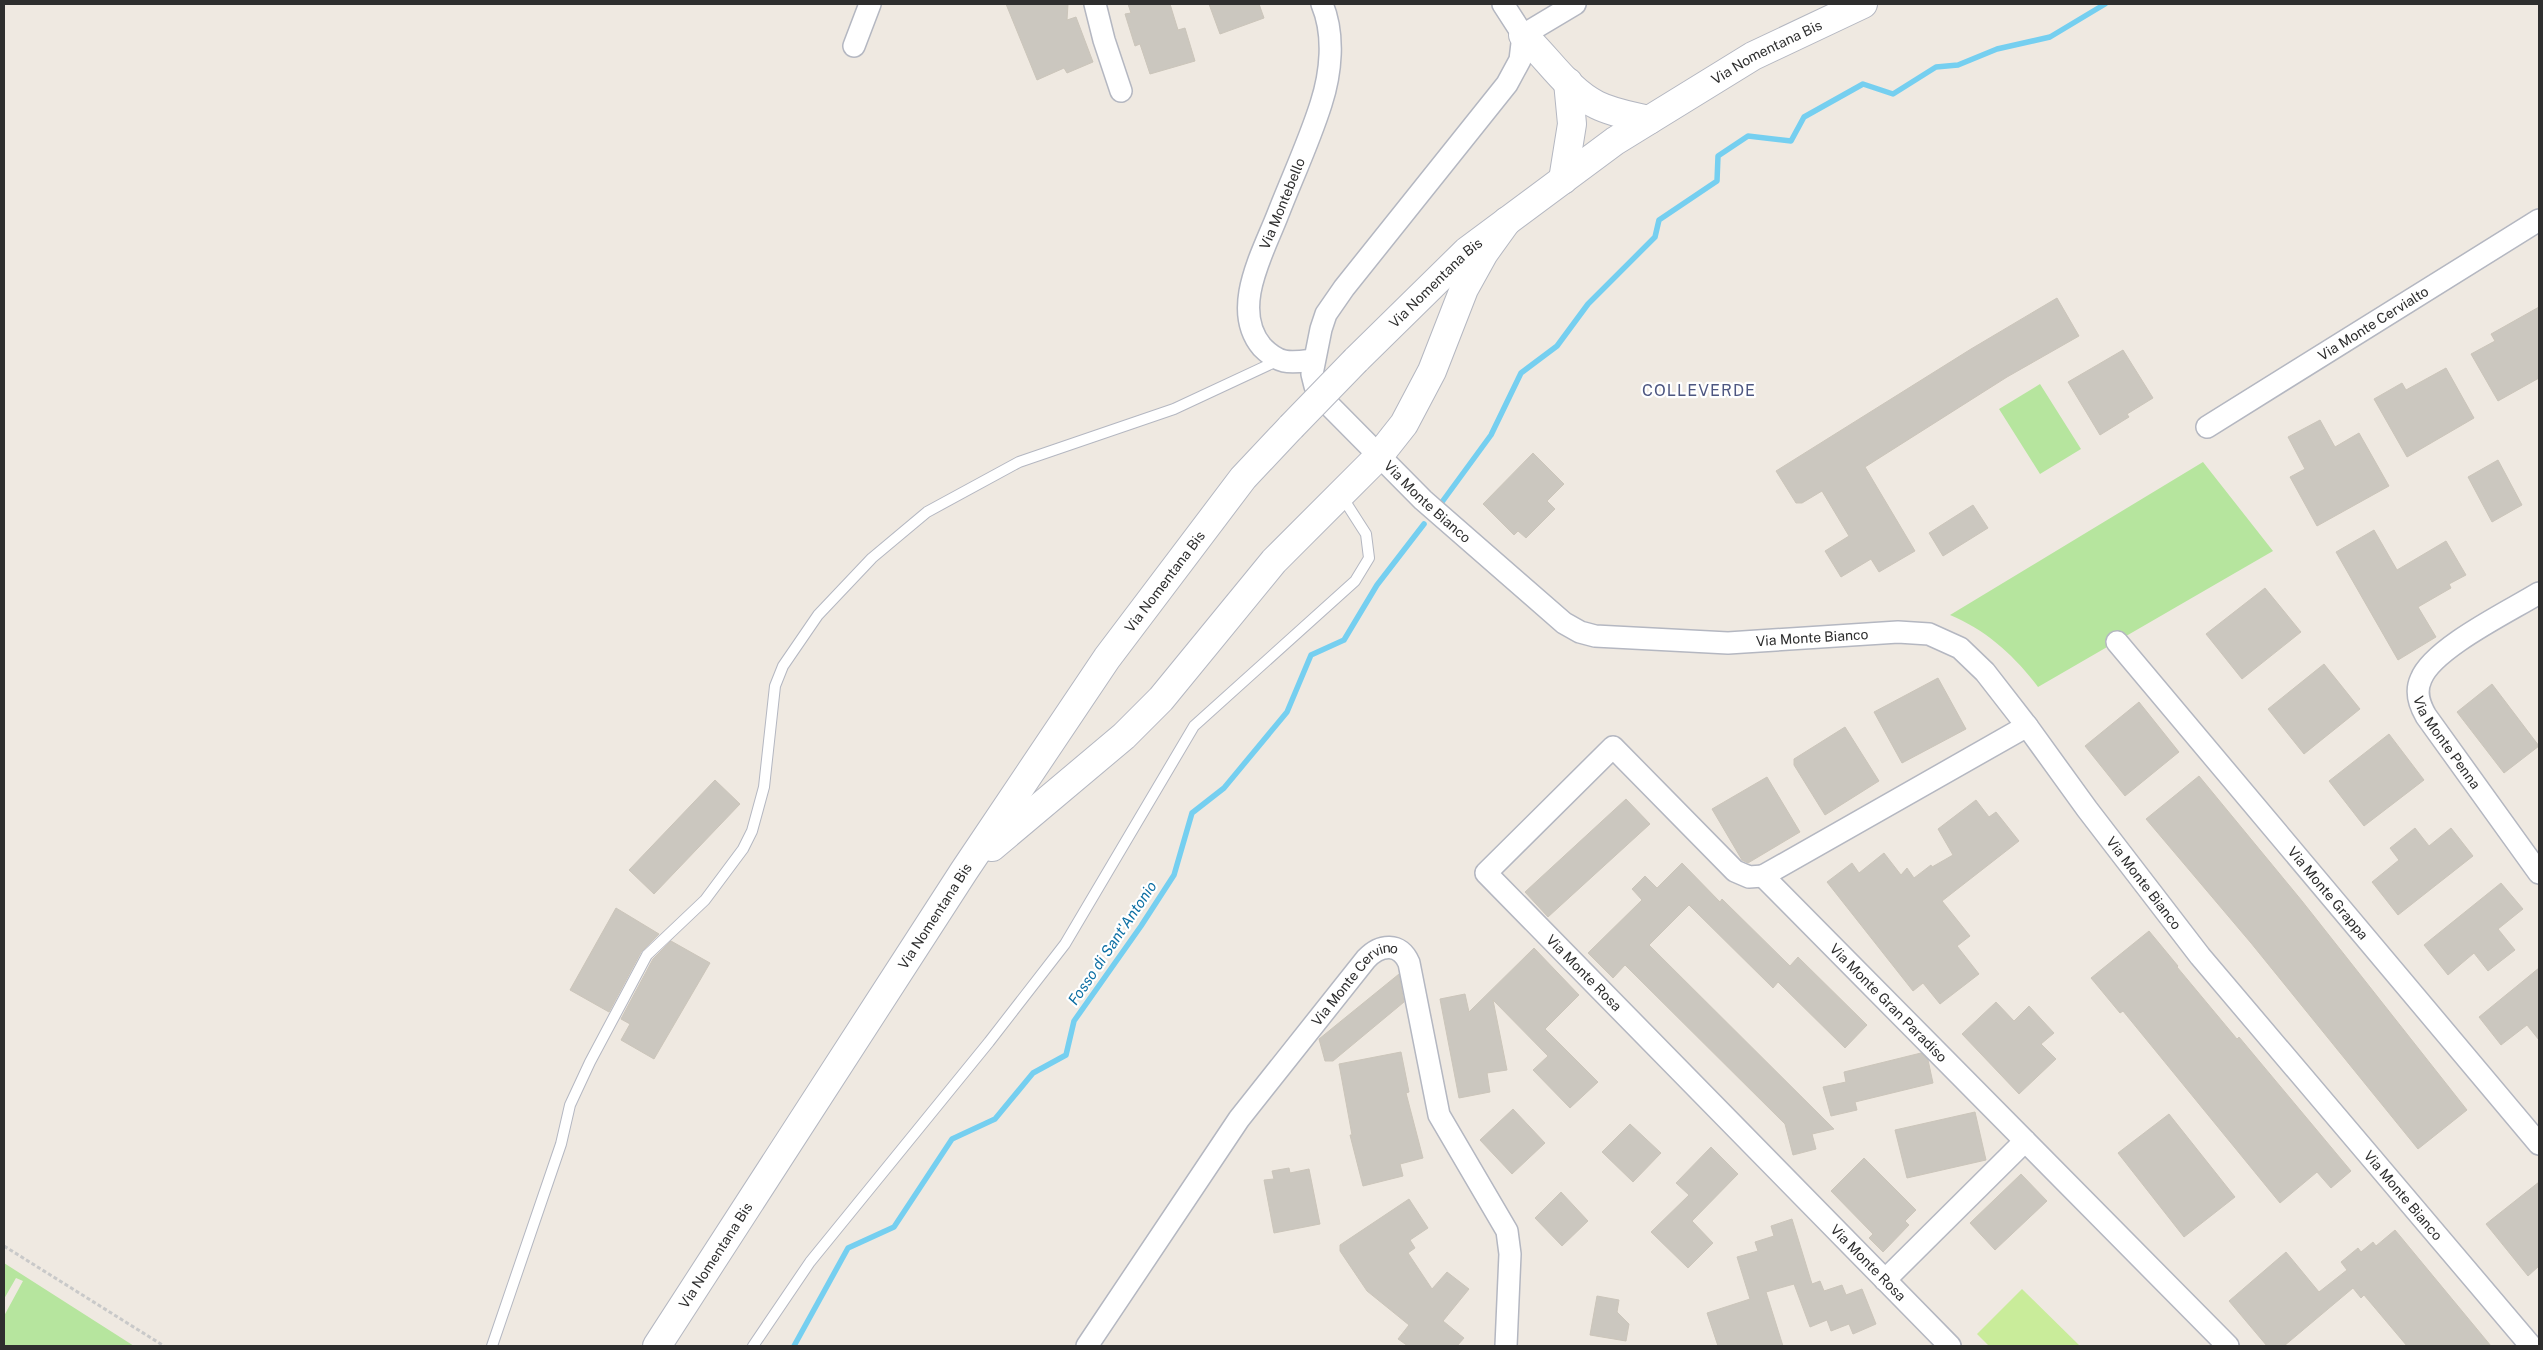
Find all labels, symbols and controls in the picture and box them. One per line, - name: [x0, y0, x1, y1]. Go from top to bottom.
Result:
- street label: Via Nomentana Bis: [1708, 17, 1824, 88]
- street label: Via Montebello: [1256, 155, 1308, 252]
- street label: Via Nomentana Bis: [1386, 235, 1485, 331]
- street label: Via Monte Cervialto: [2315, 283, 2432, 364]
- district label: COLLEVERDE: [1642, 381, 1756, 400]
- street label: Via Monte Bianco: [1381, 457, 1474, 546]
- street label: Via Nomentana Bis: [1121, 528, 1208, 635]
- street label: Via Monte Bianco: [1755, 626, 1869, 649]
- street label: Via Monte Penna: [2410, 694, 2484, 792]
- street label: Via Monte Bianco: [2103, 833, 2185, 933]
- street label: Via Monte Grappa: [2285, 843, 2372, 943]
- street label: Via Nomentana Bis: [895, 860, 975, 972]
- water label: Fosso di Sant'Antonio: [1064, 878, 1160, 1008]
- street label: Via Monte Rosa: [1543, 931, 1625, 1014]
- street label: Via Monte Cervino: [1308, 939, 1400, 1029]
- street label: Via Monte Gran Paradiso: [1827, 940, 1950, 1065]
- street label: Via Monte Bianco: [2361, 1147, 2446, 1244]
- street label: Via Nomentana Bis: [676, 1199, 756, 1311]
- street label: Via Monte Rosa: [1827, 1221, 1909, 1304]

